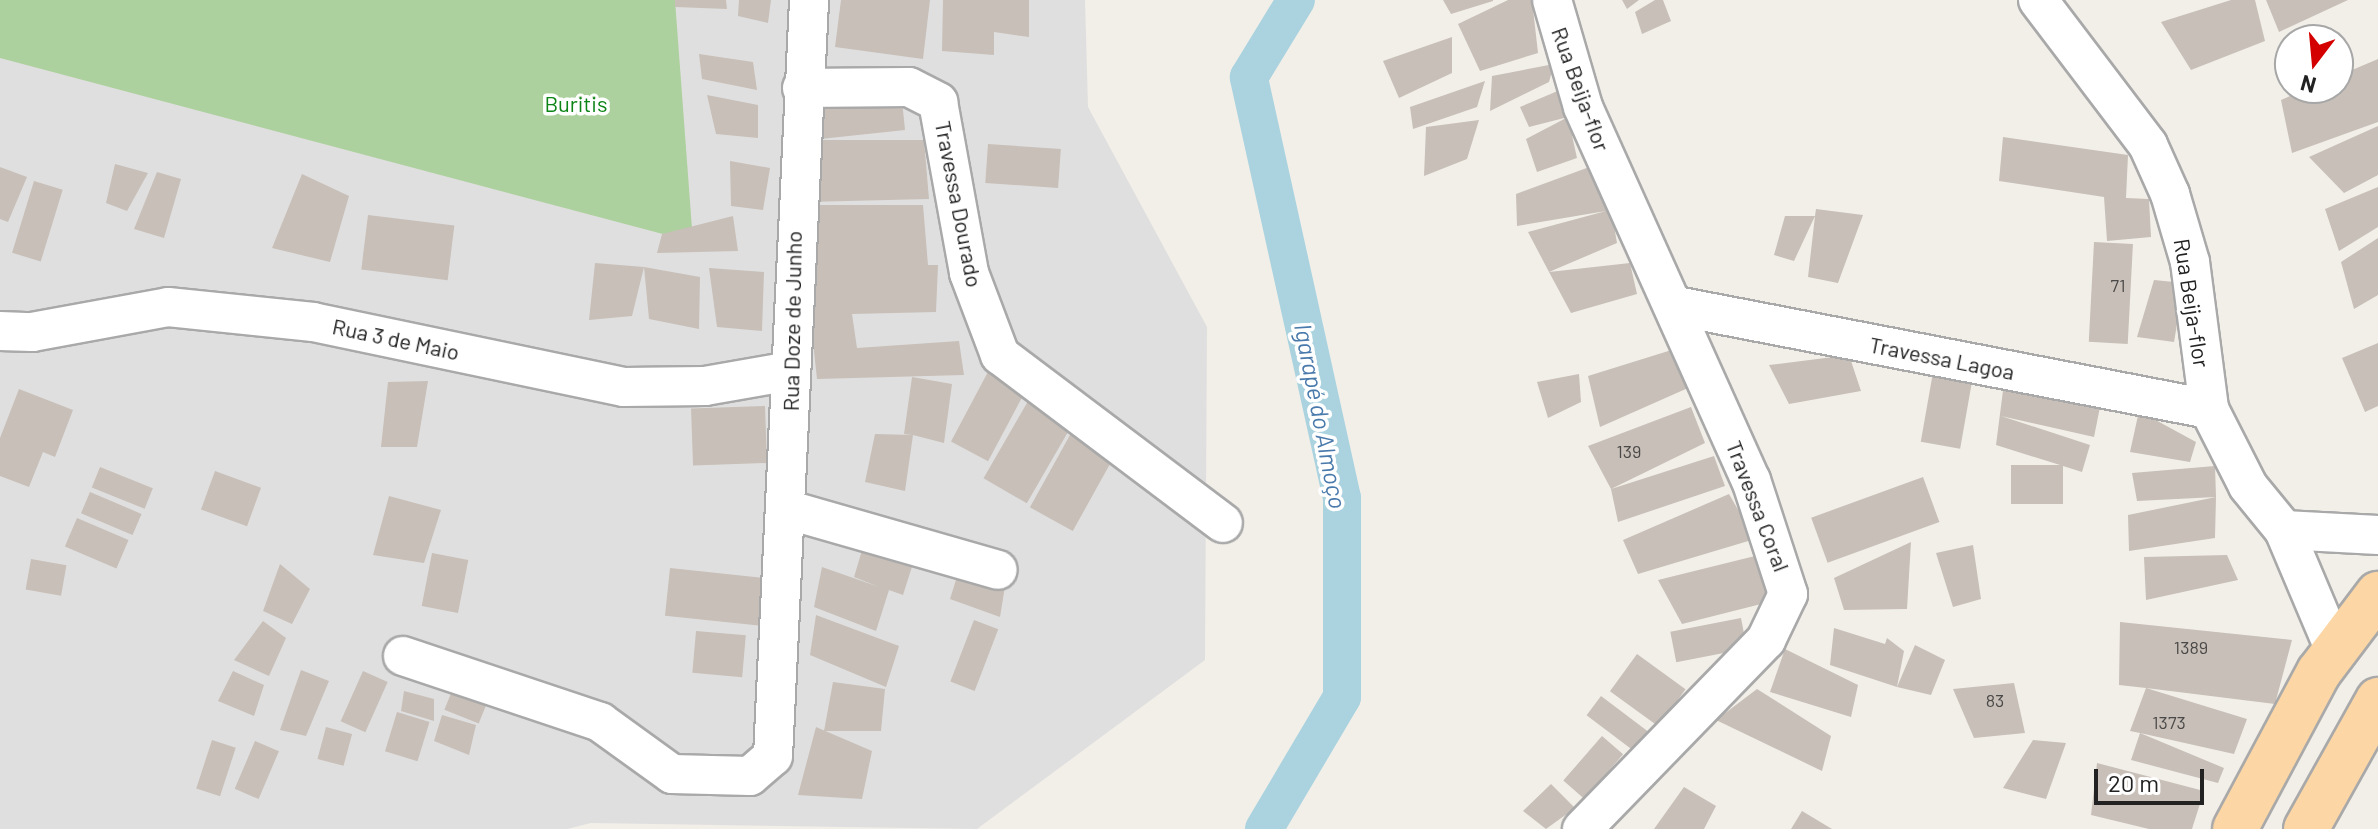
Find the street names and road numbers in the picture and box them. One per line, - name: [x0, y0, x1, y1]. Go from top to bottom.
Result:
- street label: Rua Beija-flor: [1546, 23, 1616, 155]
- street label: Travessa Dourado: [930, 118, 988, 290]
- street label: Rua Doze de Junho: [777, 231, 807, 411]
- street label: Rua Beija-flor: [2169, 237, 2215, 369]
- street label: Rua 3 de Maio: [330, 313, 462, 365]
- street label: Travessa Lagoa: [1867, 331, 2017, 385]
- street label: Travessa Coral: [1721, 437, 1795, 575]

